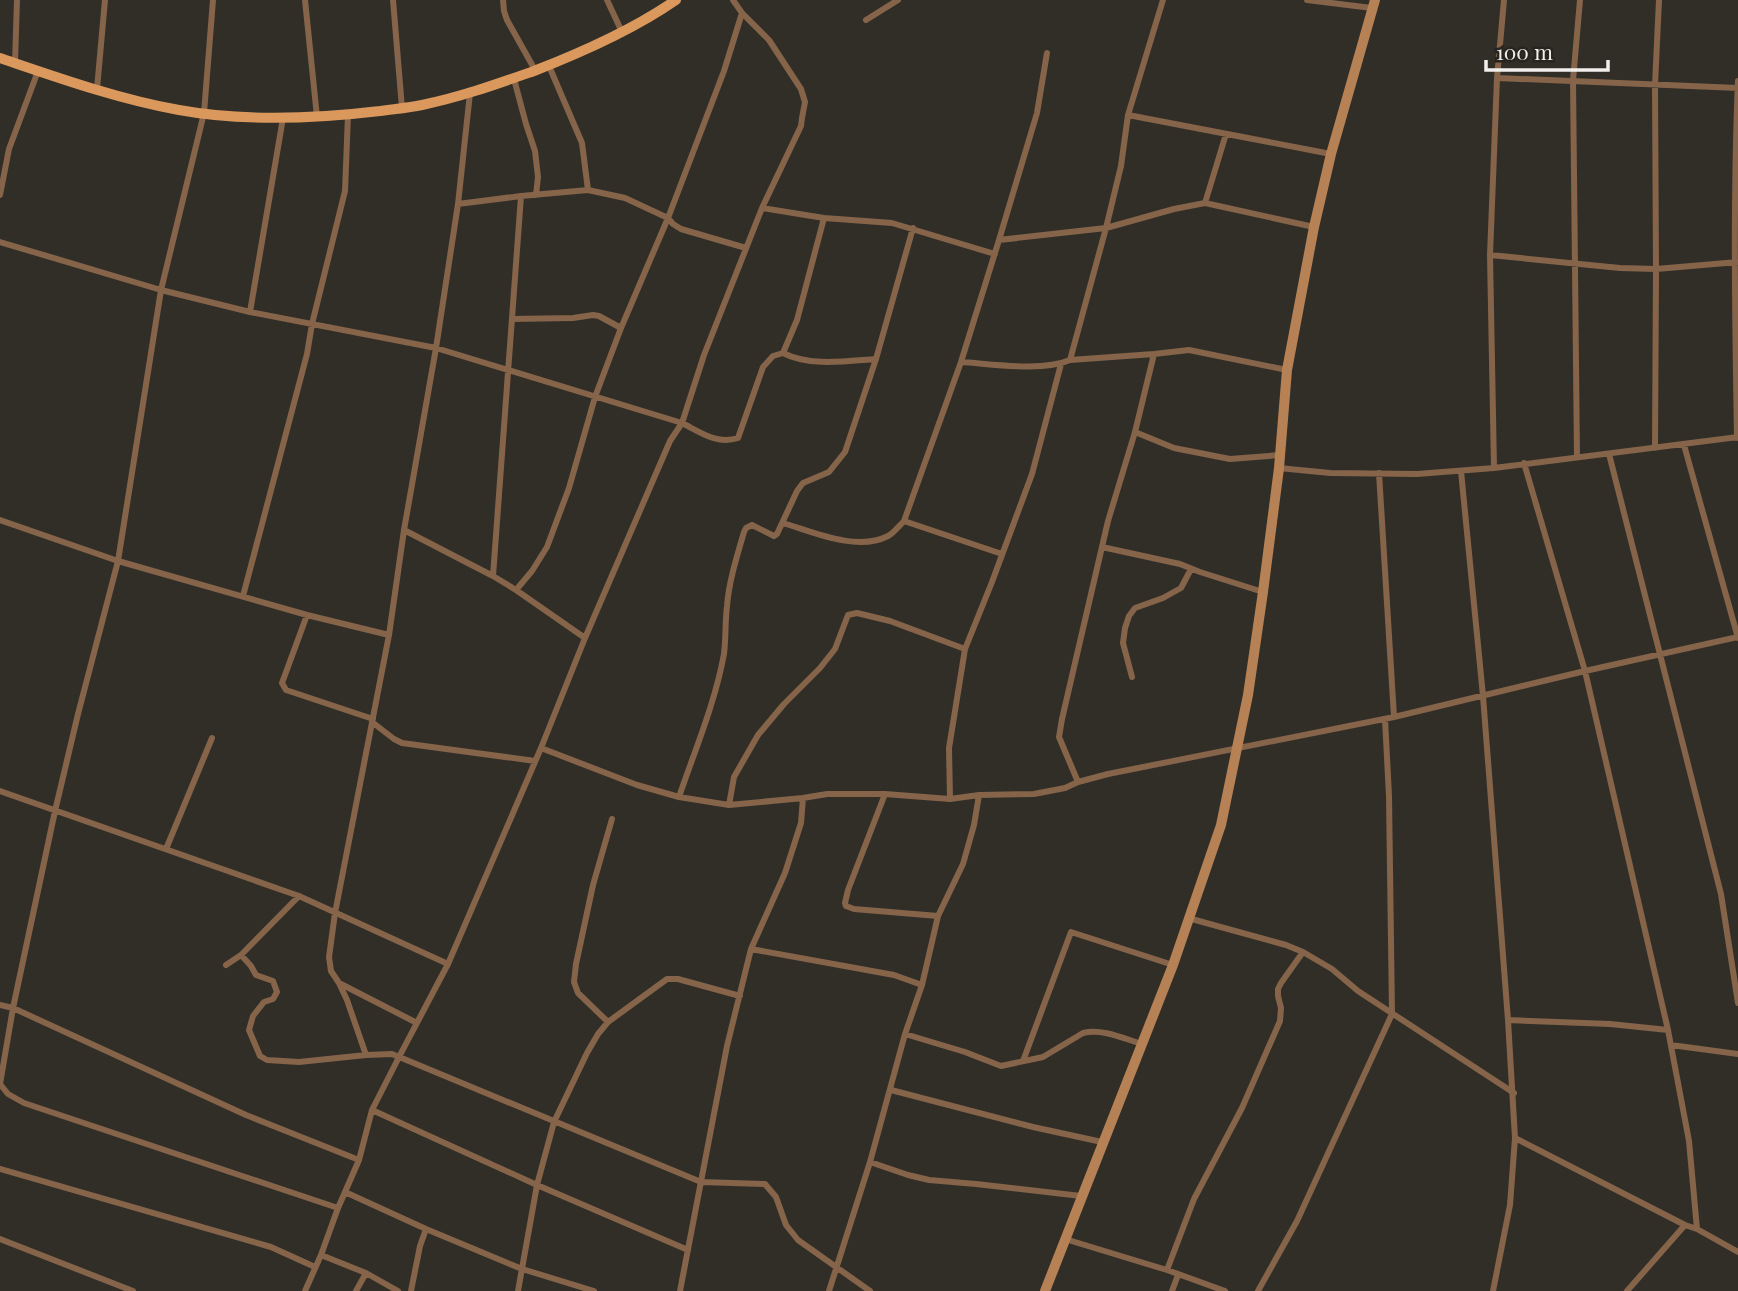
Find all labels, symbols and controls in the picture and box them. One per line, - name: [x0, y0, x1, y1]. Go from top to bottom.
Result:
- scale bar: [1486, 28, 1608, 72]
- text: 100 m: [1496, 37, 1553, 65]

